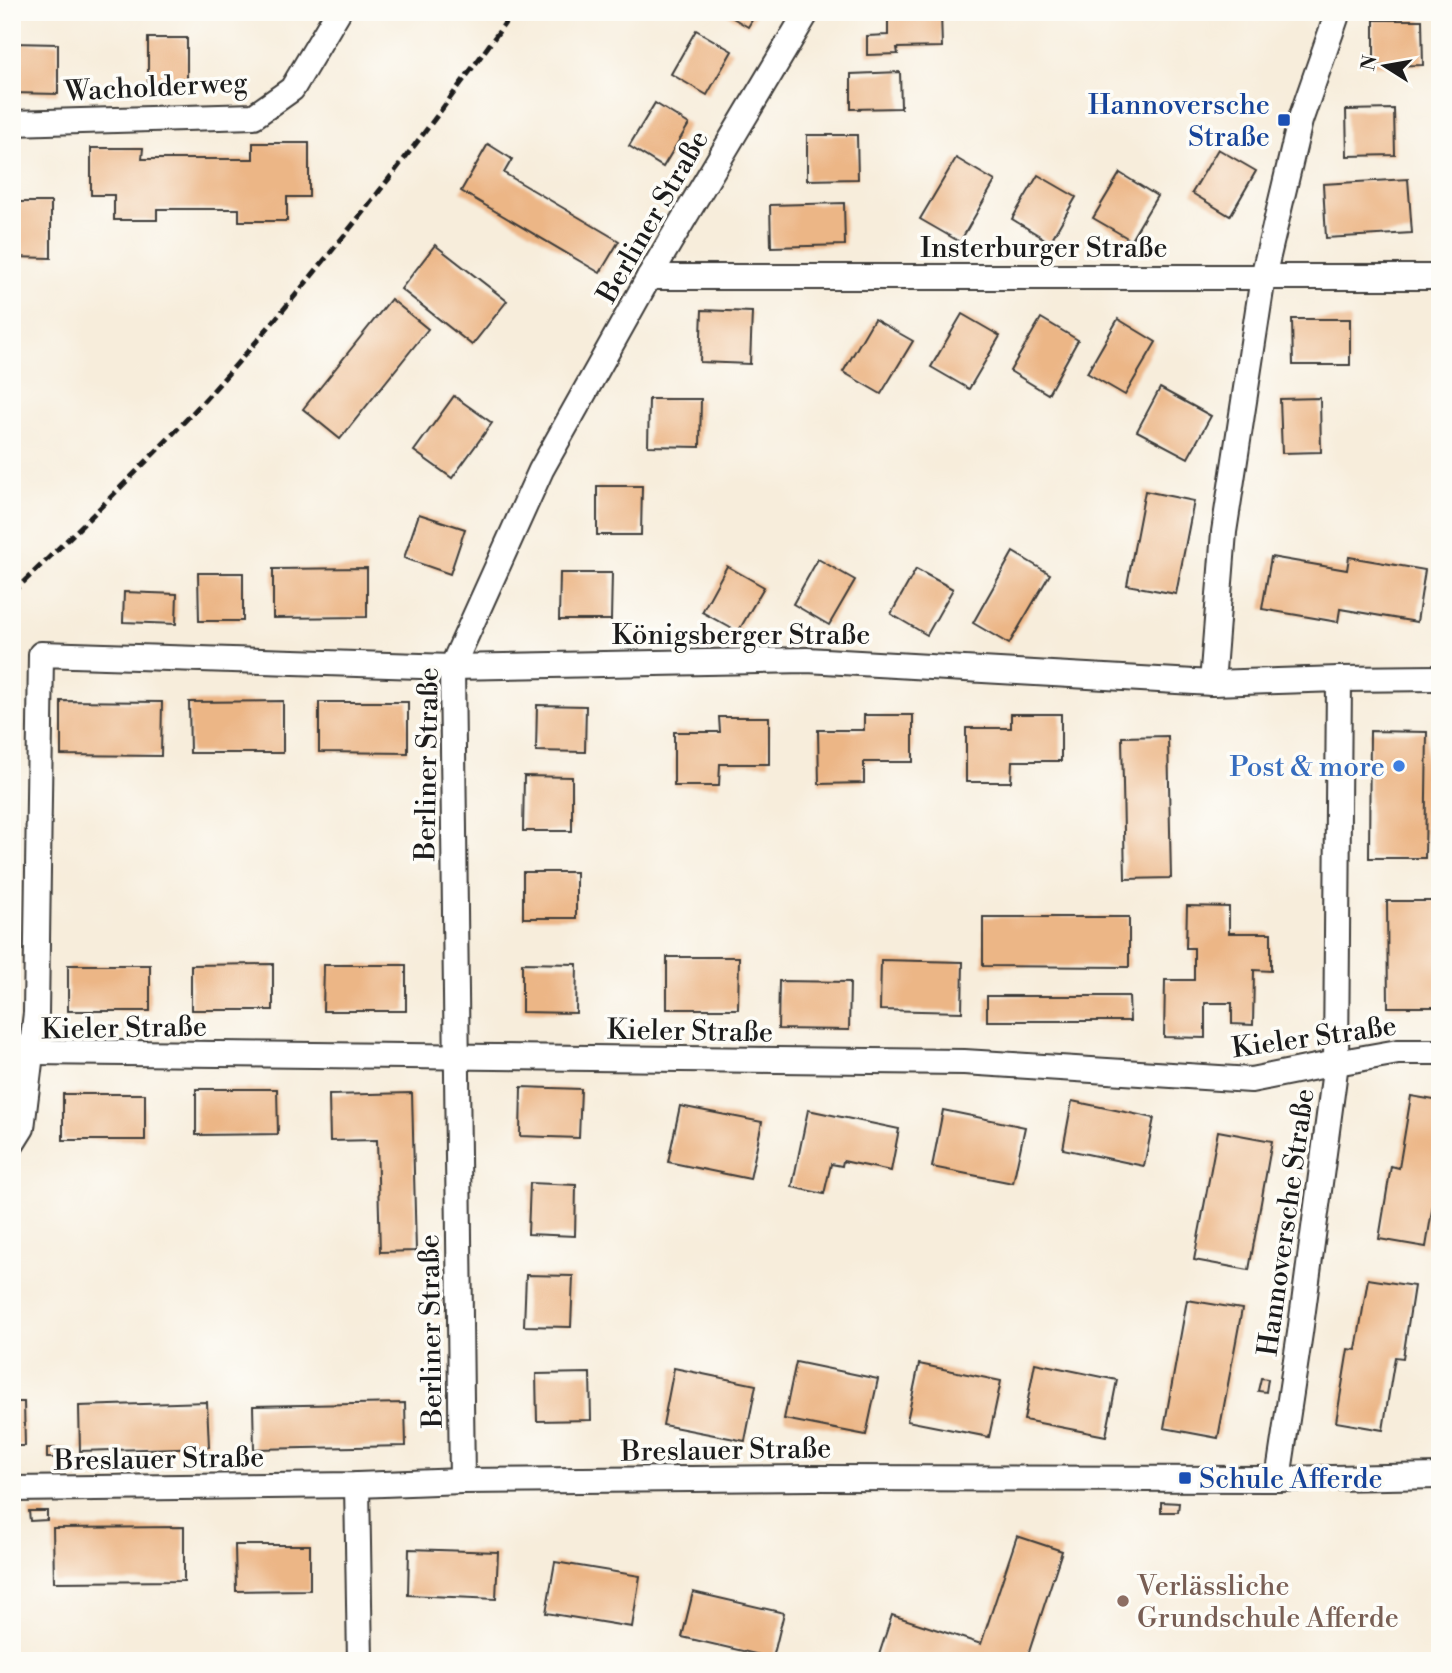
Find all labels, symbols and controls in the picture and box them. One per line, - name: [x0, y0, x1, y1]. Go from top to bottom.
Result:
- north arrow: [1350, 32, 1420, 102]
- text: N: [1356, 53, 1383, 73]
- street label: Wacholderweg: [63, 65, 249, 110]
- place label: Hannoversche Straße: [1088, 88, 1270, 155]
- marker: Hannoversche Straße: [1276, 112, 1292, 128]
- street label: Berliner Straße: [589, 124, 717, 310]
- street label: Insterburger Straße: [920, 231, 1168, 266]
- street label: Königsberger Straße: [612, 618, 870, 653]
- street label: Berliner Straße: [408, 667, 447, 862]
- place label: Post & more: [1229, 750, 1385, 785]
- marker: Post & more: [1391, 758, 1407, 774]
- street label: Kieler Straße: [1230, 1009, 1399, 1066]
- street label: Kieler Straße: [41, 1010, 207, 1047]
- street label: Kieler Straße: [607, 1013, 773, 1050]
- street label: Hannoversche Straße: [1250, 1086, 1323, 1358]
- street label: Berliner Straße: [412, 1234, 451, 1429]
- street label: Breslauer Straße: [620, 1431, 832, 1470]
- street label: Breslauer Straße: [53, 1440, 265, 1479]
- place label: Schule Afferde: [1199, 1462, 1383, 1497]
- marker: Schule Afferde: [1177, 1470, 1193, 1486]
- place label: Verlässliche Grundschule Afferde: [1136, 1569, 1399, 1636]
- marker: Verlässliche Grundschule Afferde: [1115, 1593, 1131, 1609]

